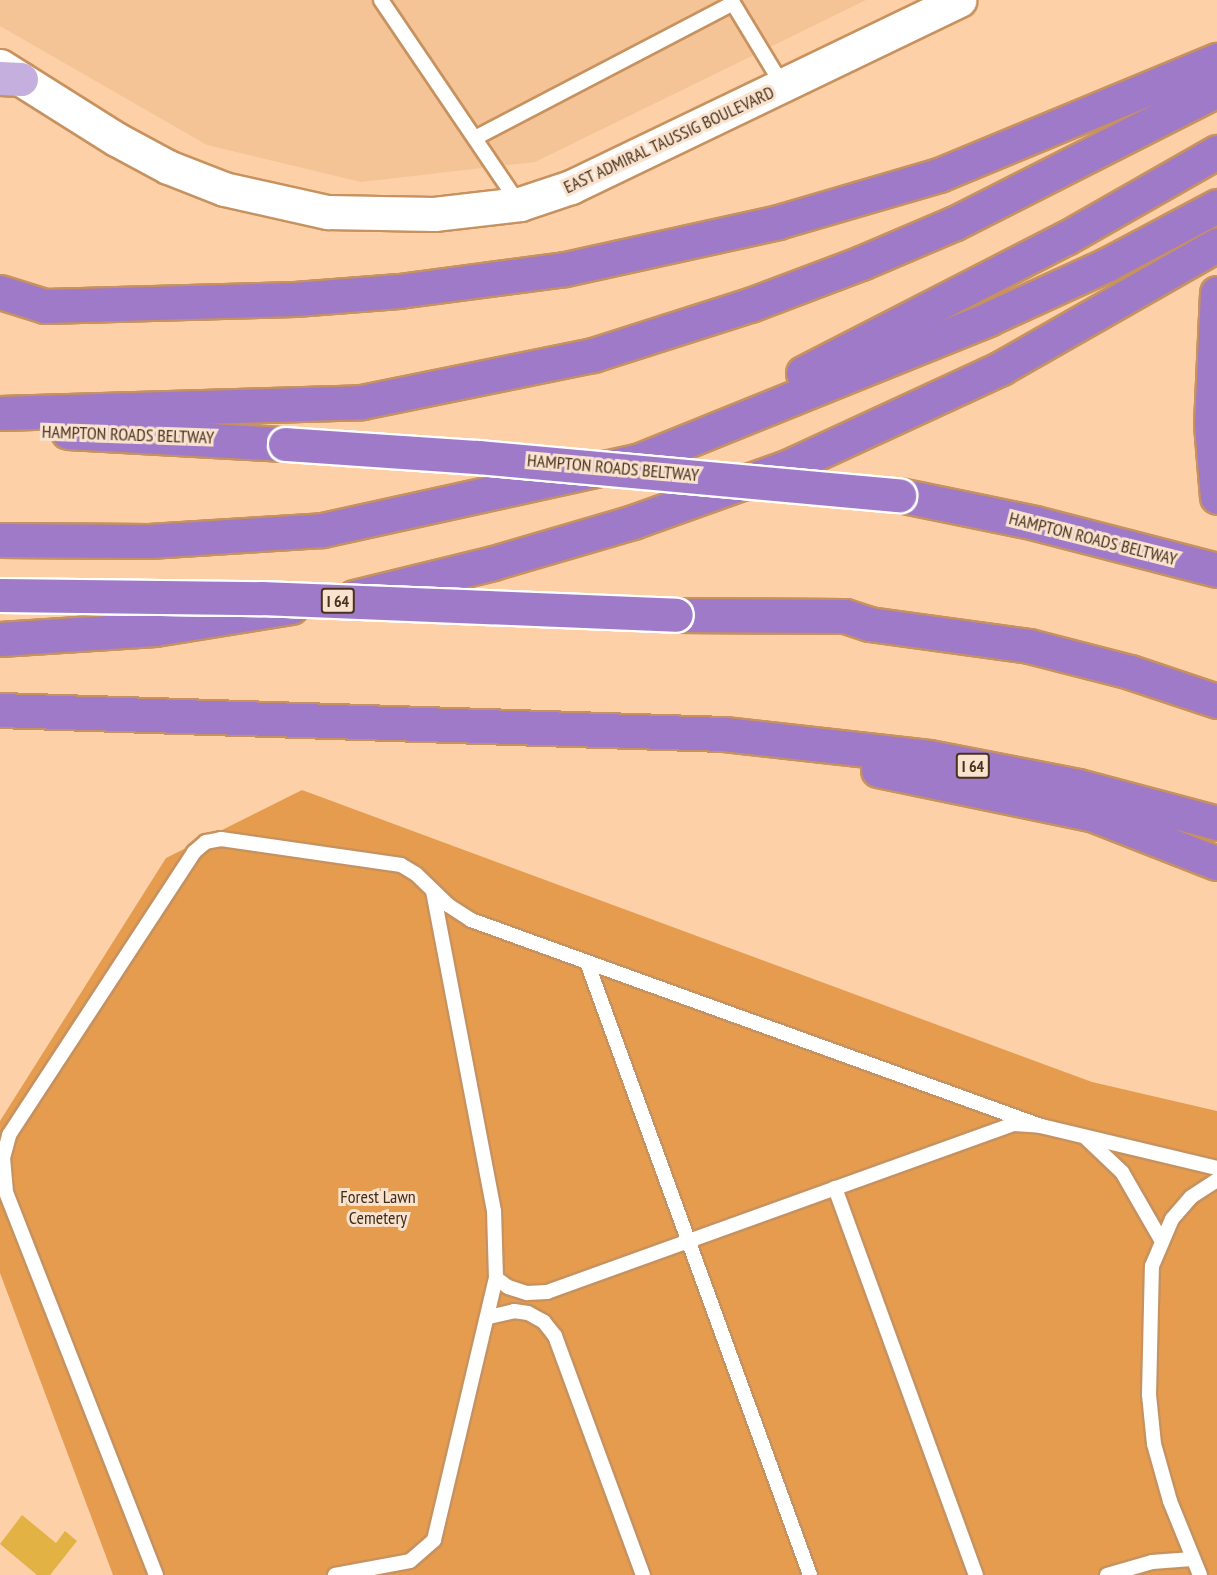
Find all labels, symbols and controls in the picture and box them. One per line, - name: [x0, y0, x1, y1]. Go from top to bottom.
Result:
- street label: EAST ADMIRAL TAUSSIG BOULEVARD: [559, 81, 779, 199]
- street label: HAMPTON ROADS BELTWAY: [41, 421, 215, 449]
- street label: HAMPTON ROADS BELTWAY: [526, 450, 700, 486]
- street label: HAMPTON ROADS BELTWAY: [1007, 508, 1179, 570]
- road number: I 64: [320, 588, 356, 614]
- road number: I 64: [955, 753, 991, 779]
- park label: Forest Lawn Cemetery: [340, 1187, 416, 1230]

